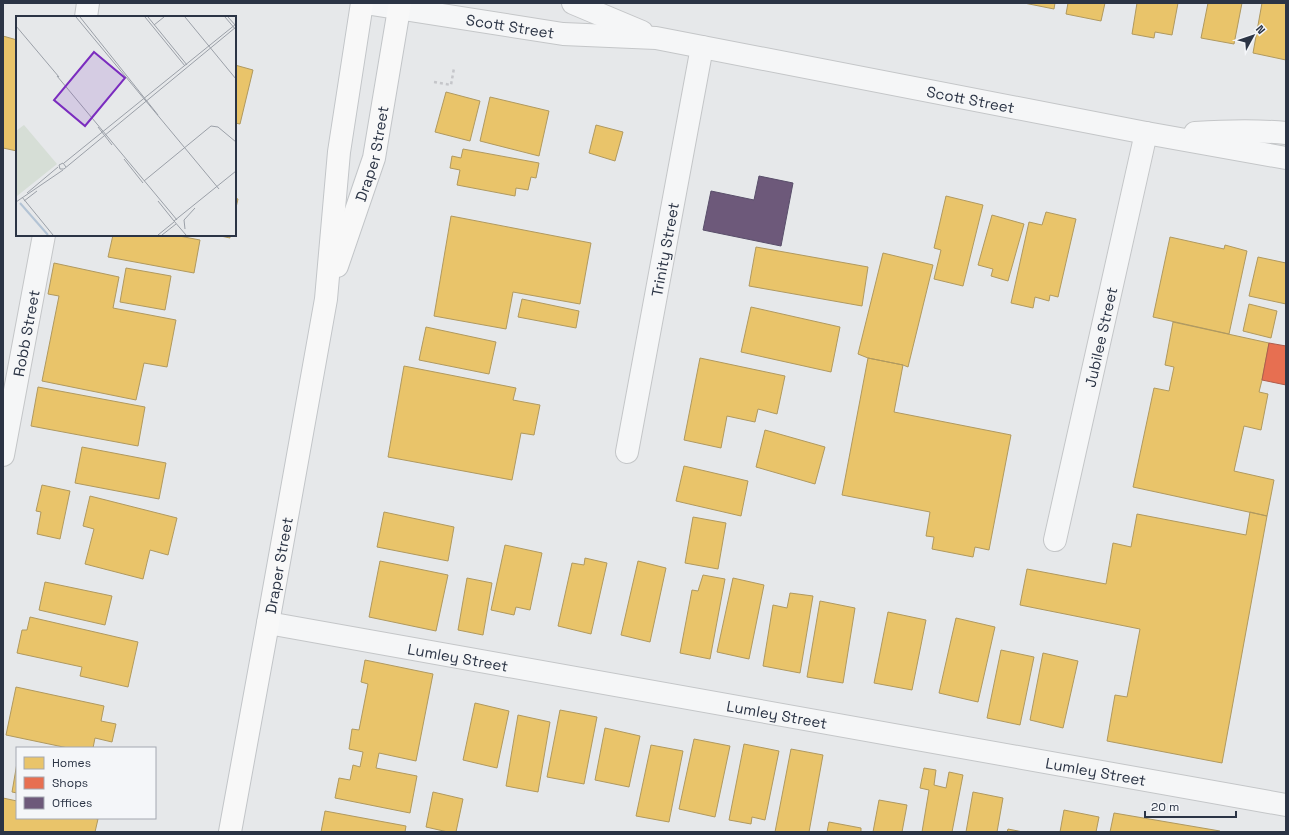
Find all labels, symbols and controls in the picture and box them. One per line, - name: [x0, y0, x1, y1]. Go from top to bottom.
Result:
- street label: Scott Street: [465, 9, 556, 42]
- inset map: [16, 16, 236, 236]
- north arrow: [1233, 16, 1273, 56]
- text: N: [1253, 22, 1268, 37]
- street label: Scott Street: [925, 81, 1016, 117]
- street label: Draper Street: [350, 104, 392, 204]
- street label: Trinity Street: [646, 201, 683, 298]
- street label: Jubilee Street: [1080, 285, 1121, 389]
- street label: Robb Street: [8, 288, 43, 378]
- street label: Draper Street: [260, 515, 296, 615]
- street label: Lumley Street: [406, 639, 510, 675]
- street label: Lumley Street: [725, 696, 829, 732]
- legend: [16, 747, 156, 819]
- street label: Lumley Street: [1044, 753, 1148, 789]
- text: Homes: [52, 755, 91, 771]
- text: Shops: [52, 775, 88, 791]
- scale bar: [1145, 793, 1236, 819]
- text: Offices: [52, 795, 92, 811]
- text: 20 m: [1151, 799, 1179, 815]

